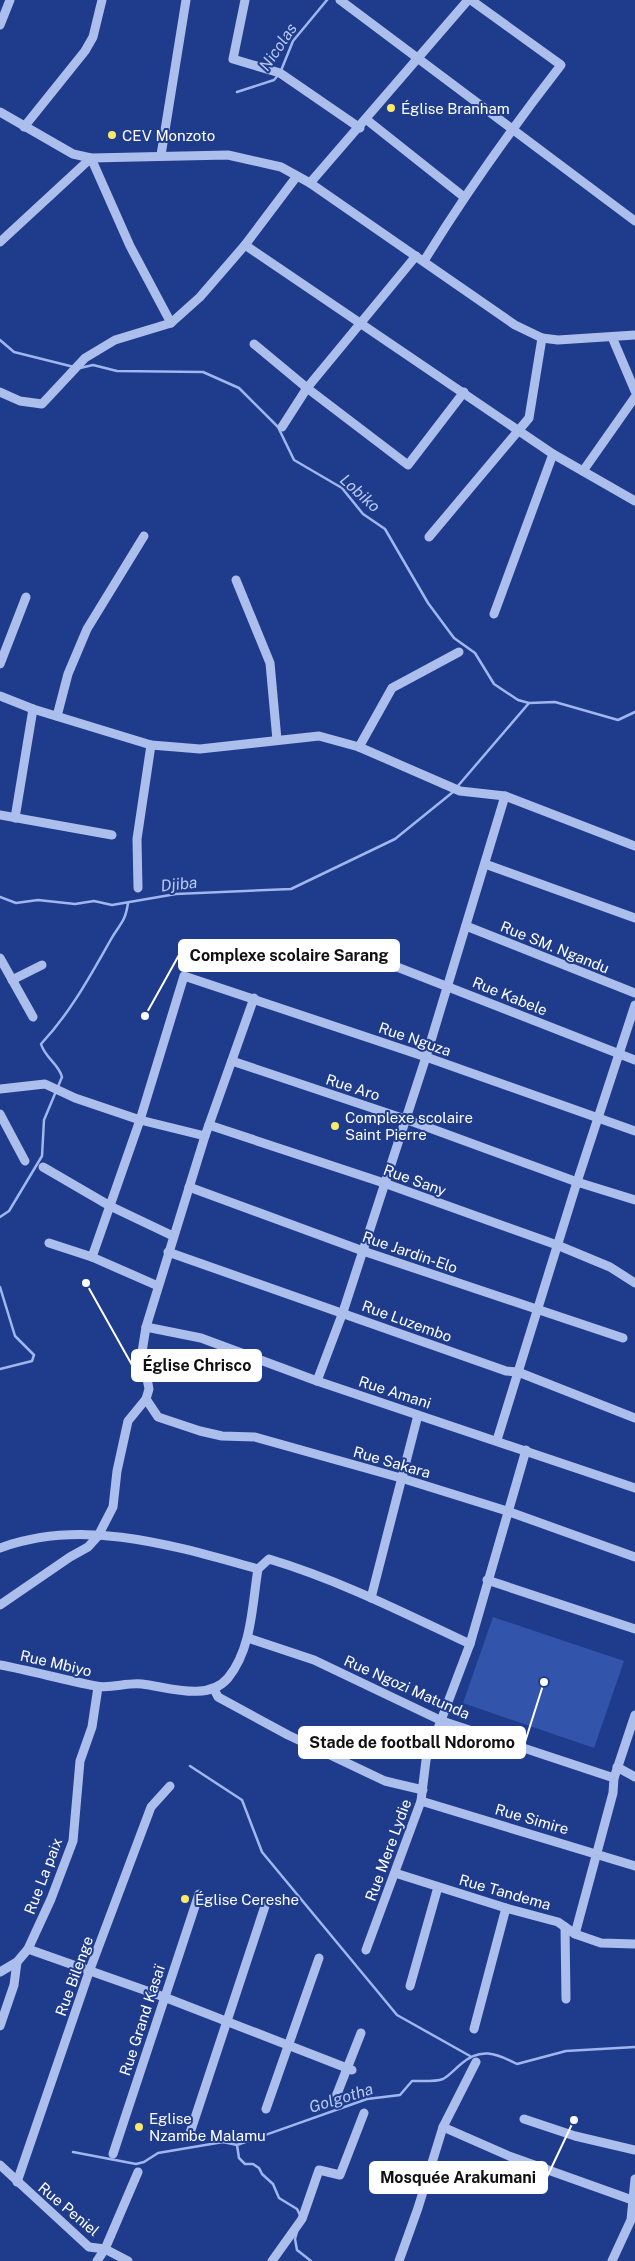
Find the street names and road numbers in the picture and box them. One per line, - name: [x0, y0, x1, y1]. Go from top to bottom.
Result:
- street label: Rue SM. Ngandu: [498, 917, 612, 977]
- street label: Rue Kabele: [470, 973, 550, 1019]
- street label: Rue Nguza: [377, 1019, 453, 1059]
- street label: Rue Aro: [324, 1070, 382, 1104]
- street label: Rue Sany: [381, 1161, 449, 1199]
- street label: Rue Jardin-Elo: [360, 1228, 460, 1276]
- street label: Rue Luzembo: [360, 1297, 454, 1345]
- street label: Rue Amani: [357, 1372, 433, 1412]
- street label: Rue Sakara: [351, 1443, 433, 1481]
- street label: Rue Mbiyo: [18, 1646, 94, 1680]
- street label: Rue Ngozi Matunda: [342, 1652, 472, 1722]
- street label: Rue Mere Lydie: [362, 1797, 414, 1903]
- street label: Rue Simire: [493, 1800, 571, 1838]
- street label: Rue La paix: [21, 1835, 65, 1917]
- street label: Rue Tandema: [457, 1871, 553, 1913]
- street label: Rue Bilenge: [52, 1934, 96, 2018]
- street label: Rue Grand Kasaï: [116, 1962, 168, 2078]
- street label: Rue Peniel: [35, 2179, 103, 2239]

